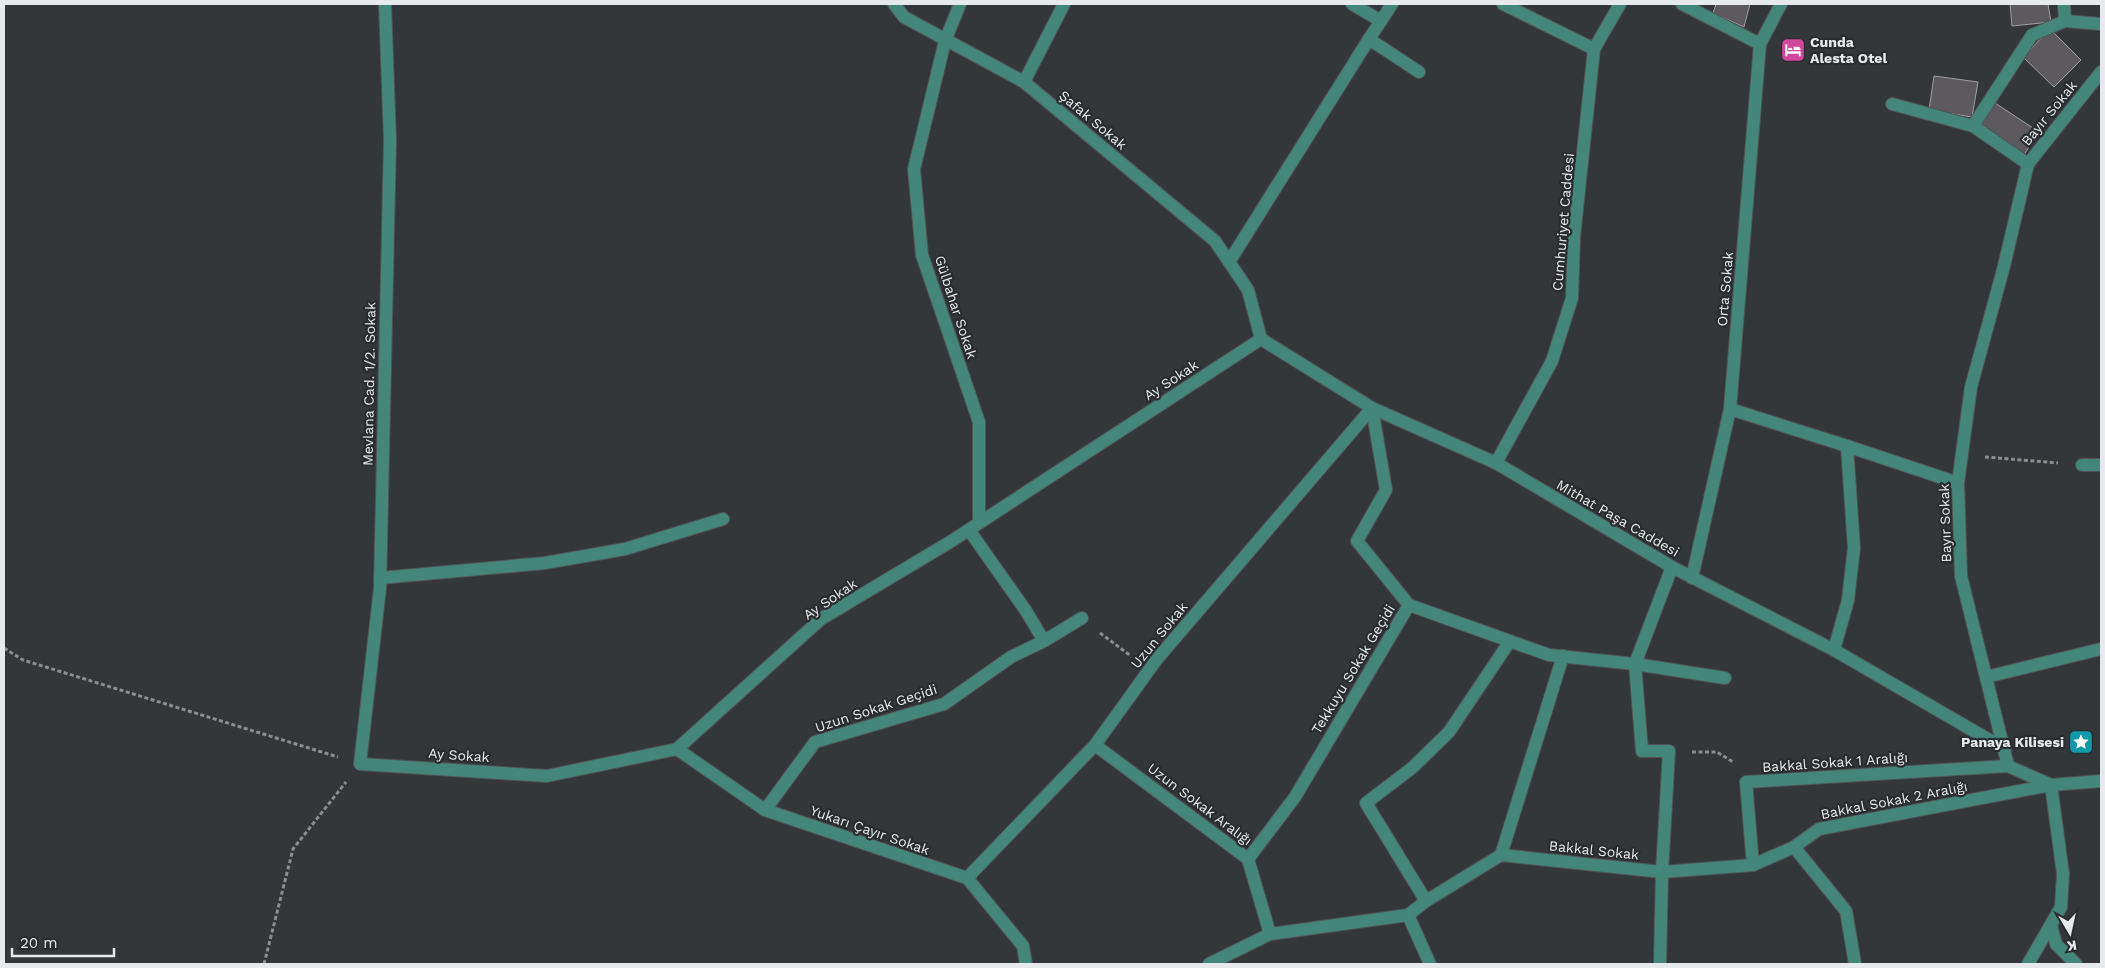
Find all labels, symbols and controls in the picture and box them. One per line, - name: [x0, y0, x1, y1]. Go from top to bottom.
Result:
- place label: Cunda Alesta Otel: [1810, 34, 1887, 66]
- hotel icon: Cunda Alesta Otel: [1780, 37, 1806, 63]
- street label: Bayır Sokak: [2018, 77, 2080, 149]
- street label: Şafak Sokak: [1056, 87, 1130, 153]
- street label: Cumhuriyet Caddesi: [1549, 152, 1577, 292]
- street label: Orta Sokak: [1714, 251, 1736, 327]
- street label: Gülbahar Sokak: [932, 253, 980, 361]
- street label: Mevlana Cad. 1/2. Sokak: [360, 302, 378, 466]
- street label: Ay Sokak: [1141, 357, 1201, 403]
- street label: Mithat Paşa Caddesi: [1554, 476, 1682, 560]
- street label: Bayır Sokak: [1936, 483, 1954, 563]
- street label: Ay Sokak: [800, 575, 860, 623]
- street label: Uzun Sokak: [1127, 599, 1191, 671]
- street label: Tekkuyu Sokak Geçidi: [1308, 601, 1398, 737]
- street label: Uzun Sokak Geçidi: [813, 681, 939, 735]
- place icon: Panaya Kilisesi: [2068, 729, 2094, 755]
- place label: Panaya Kilisesi: [1961, 734, 2064, 750]
- street label: Ay Sokak: [428, 745, 490, 765]
- street label: Bakkal Sokak 1 Aralığı: [1762, 749, 1908, 775]
- street label: Uzun Sokak Aralığı: [1145, 760, 1255, 848]
- street label: Bakkal Sokak 2 Aralığı: [1819, 778, 1969, 822]
- street label: Yukarı Çayır Sokak: [808, 802, 932, 858]
- street label: Bakkal Sokak: [1548, 837, 1640, 863]
- north arrow: [2045, 908, 2095, 958]
- scale bar: [12, 926, 115, 958]
- text: 20 m: [20, 934, 58, 952]
- text: K: [2066, 937, 2078, 955]

